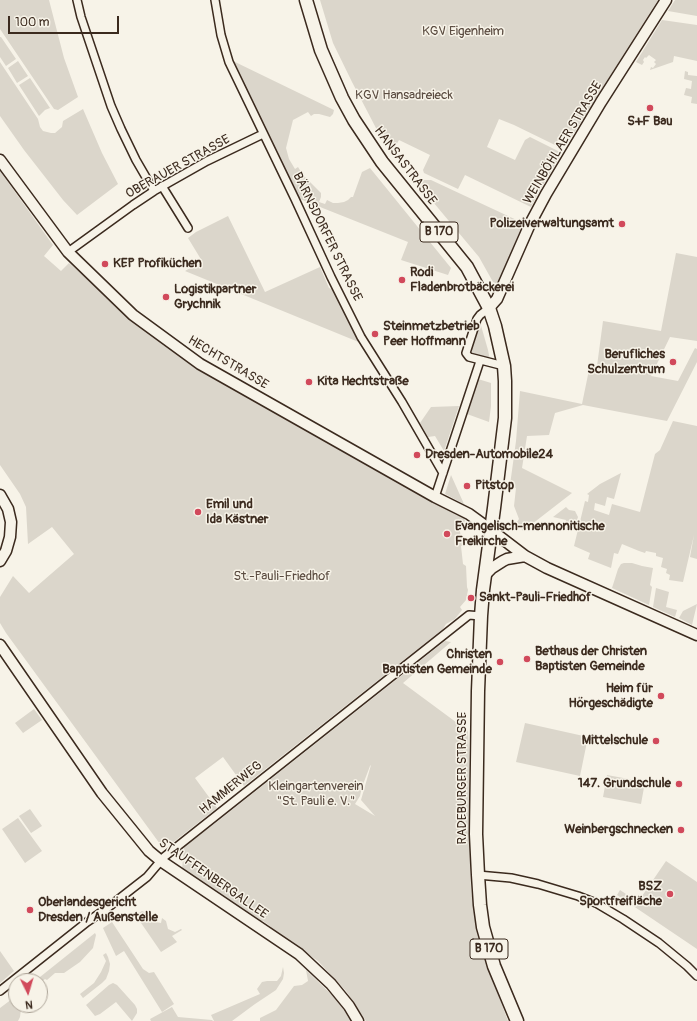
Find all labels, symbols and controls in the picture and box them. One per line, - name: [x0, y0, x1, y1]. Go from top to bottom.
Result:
- scale bar: [10, 8, 121, 34]
- text: 100 m: [15, 15, 49, 30]
- park label: KGV Eigenheim: [422, 24, 504, 40]
- street label: WEINBÖHLAER STRASSE: [520, 79, 606, 207]
- park label: KGV Hansadreieck: [355, 88, 453, 104]
- marker: S+F Bau: [645, 103, 655, 113]
- place label: S+F Bau: [627, 114, 673, 130]
- street label: HANSASTRASSE: [370, 124, 440, 208]
- street label: OBERAUER STRASSE: [123, 132, 233, 202]
- street label: BÄRNSDORFER STRASSE: [289, 170, 365, 304]
- place label: Polizeiverwaltungsamt: [489, 216, 614, 232]
- marker: Polizeiverwaltungsamt: [617, 219, 627, 229]
- road number: B 170: [420, 222, 458, 242]
- place label: KEP Profiküchen: [113, 256, 202, 272]
- marker: KEP Profiküchen: [100, 259, 110, 269]
- place label: Rodi Fladenbrotbäckerei: [410, 265, 514, 296]
- marker: Rodi Fladenbrotbäckerei: [397, 275, 407, 285]
- place label: Logistikpartner Grychnik: [174, 282, 256, 313]
- marker: Logistikpartner Grychnik: [161, 292, 171, 302]
- place label: Steinmetzbetrieb Peer Hoffmann: [383, 319, 480, 350]
- marker: Steinmetzbetrieb Peer Hoffmann: [370, 329, 380, 339]
- street label: HECHTSTRASSE: [185, 333, 271, 393]
- place label: Berufliches Schulzentrum: [587, 347, 665, 378]
- marker: Berufliches Schulzentrum: [668, 357, 678, 367]
- place label: Kita Hechtstraße: [317, 374, 409, 390]
- marker: Kita Hechtstraße: [304, 377, 314, 387]
- place label: Dresden-Automobile24: [425, 447, 553, 463]
- marker: Dresden-Automobile24: [412, 450, 422, 460]
- place label: Pitstop: [475, 478, 514, 494]
- marker: Pitstop: [462, 481, 472, 491]
- place label: Emil und Ida Kästner: [206, 497, 268, 528]
- marker: Emil und Ida Kästner: [193, 507, 203, 517]
- place label: Evangelisch-mennonitische Freikirche: [455, 519, 605, 550]
- marker: Evangelisch-mennonitische Freikirche: [442, 529, 452, 539]
- park label: St.-Pauli-Friedhof: [234, 569, 330, 585]
- place label: Sankt-Pauli-Friedhof: [479, 590, 591, 606]
- marker: Sankt-Pauli-Friedhof: [466, 593, 476, 603]
- place label: Bethaus der Christen Baptisten Gemeinde: [535, 644, 647, 675]
- place label: Christen Baptisten Gemeinde: [382, 647, 492, 678]
- marker: Bethaus der Christen Baptisten Gemeinde: [522, 654, 532, 664]
- marker: Christen Baptisten Gemeinde: [495, 657, 505, 667]
- place label: Heim für Hörgeschädigte: [569, 681, 653, 712]
- marker: Heim für Hörgeschädigte: [656, 691, 666, 701]
- street label: RADEBURGER STRASSE: [455, 712, 471, 844]
- place label: Mittelschule: [582, 733, 648, 749]
- marker: Mittelschule: [651, 736, 661, 746]
- street label: HAMMERWEG: [196, 758, 266, 818]
- place label: 147. Grundschule: [578, 776, 671, 792]
- park label: Kleingartenverein "St. Pauli e. V.": [268, 779, 364, 810]
- marker: 147. Grundschule: [674, 779, 684, 789]
- place label: Weinbergschnecken: [564, 822, 673, 838]
- marker: Weinbergschnecken: [676, 825, 686, 835]
- street label: STAUFFENBERGALLEE: [155, 835, 271, 923]
- place label: BSZ Sportfreifläche: [579, 879, 662, 910]
- marker: BSZ Sportfreifläche: [665, 889, 675, 899]
- place label: Oberlandesgericht Dresden / Außenstelle: [38, 895, 158, 926]
- marker: Oberlandesgericht Dresden / Außenstelle: [25, 905, 35, 915]
- road number: B 170: [470, 939, 508, 959]
- north arrow: [8, 973, 48, 1013]
- text: N: [25, 998, 33, 1011]

